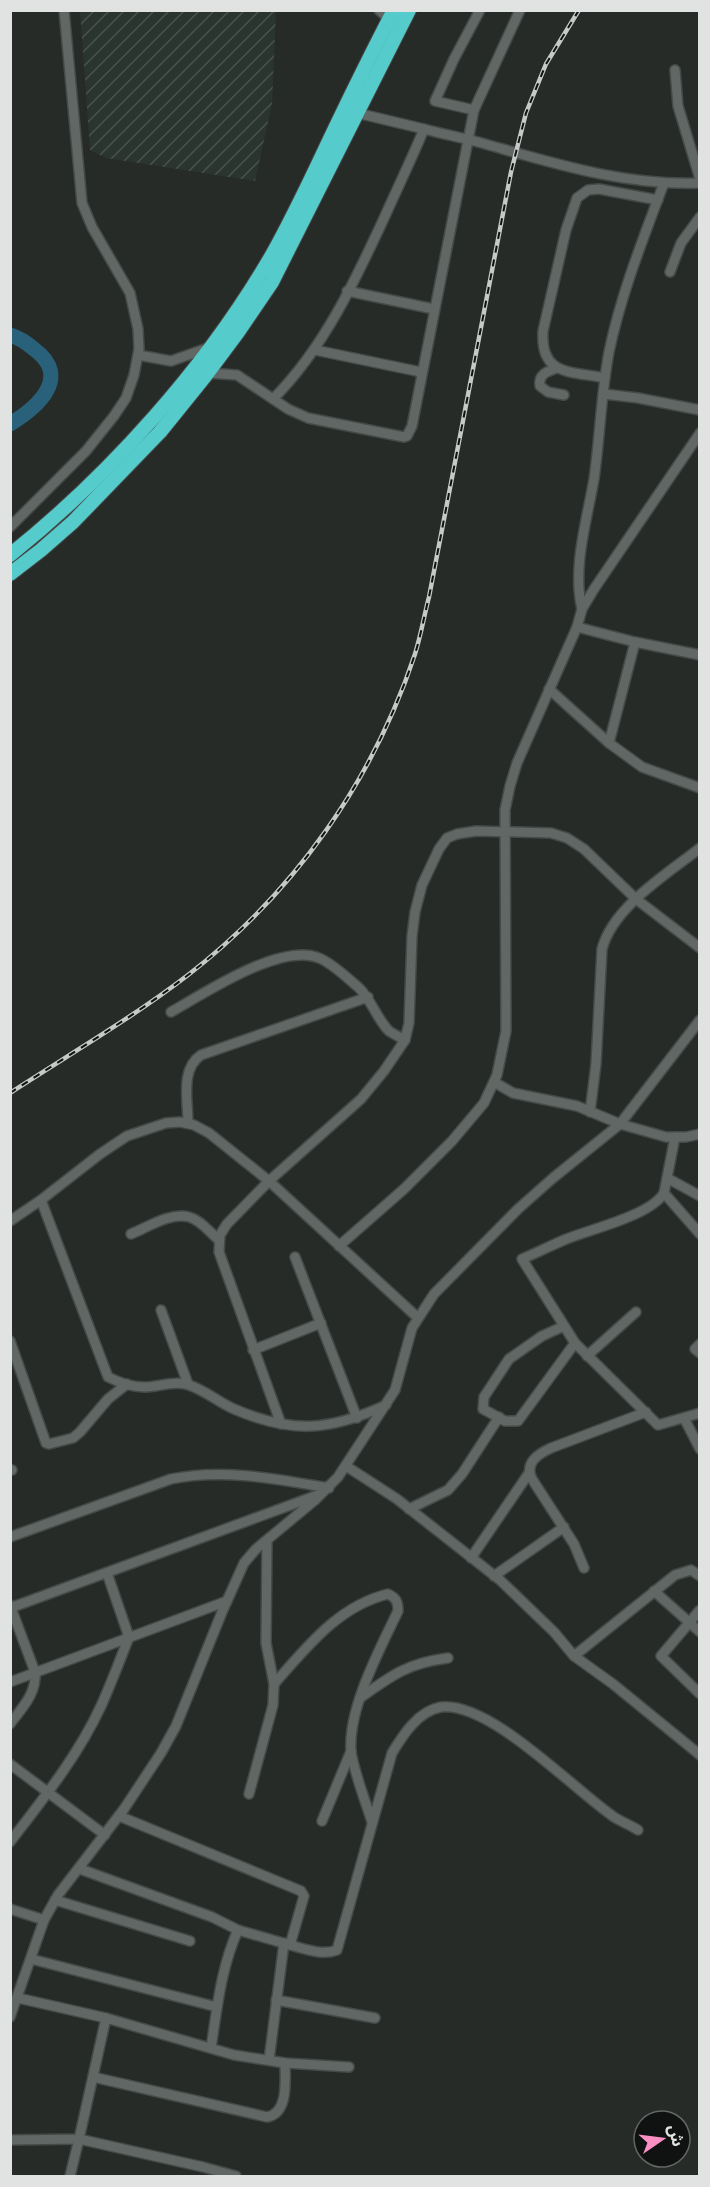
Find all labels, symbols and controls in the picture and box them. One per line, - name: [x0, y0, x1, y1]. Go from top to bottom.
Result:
- north arrow: [632, 2109, 692, 2169]
- text: ش: [663, 2123, 688, 2149]

